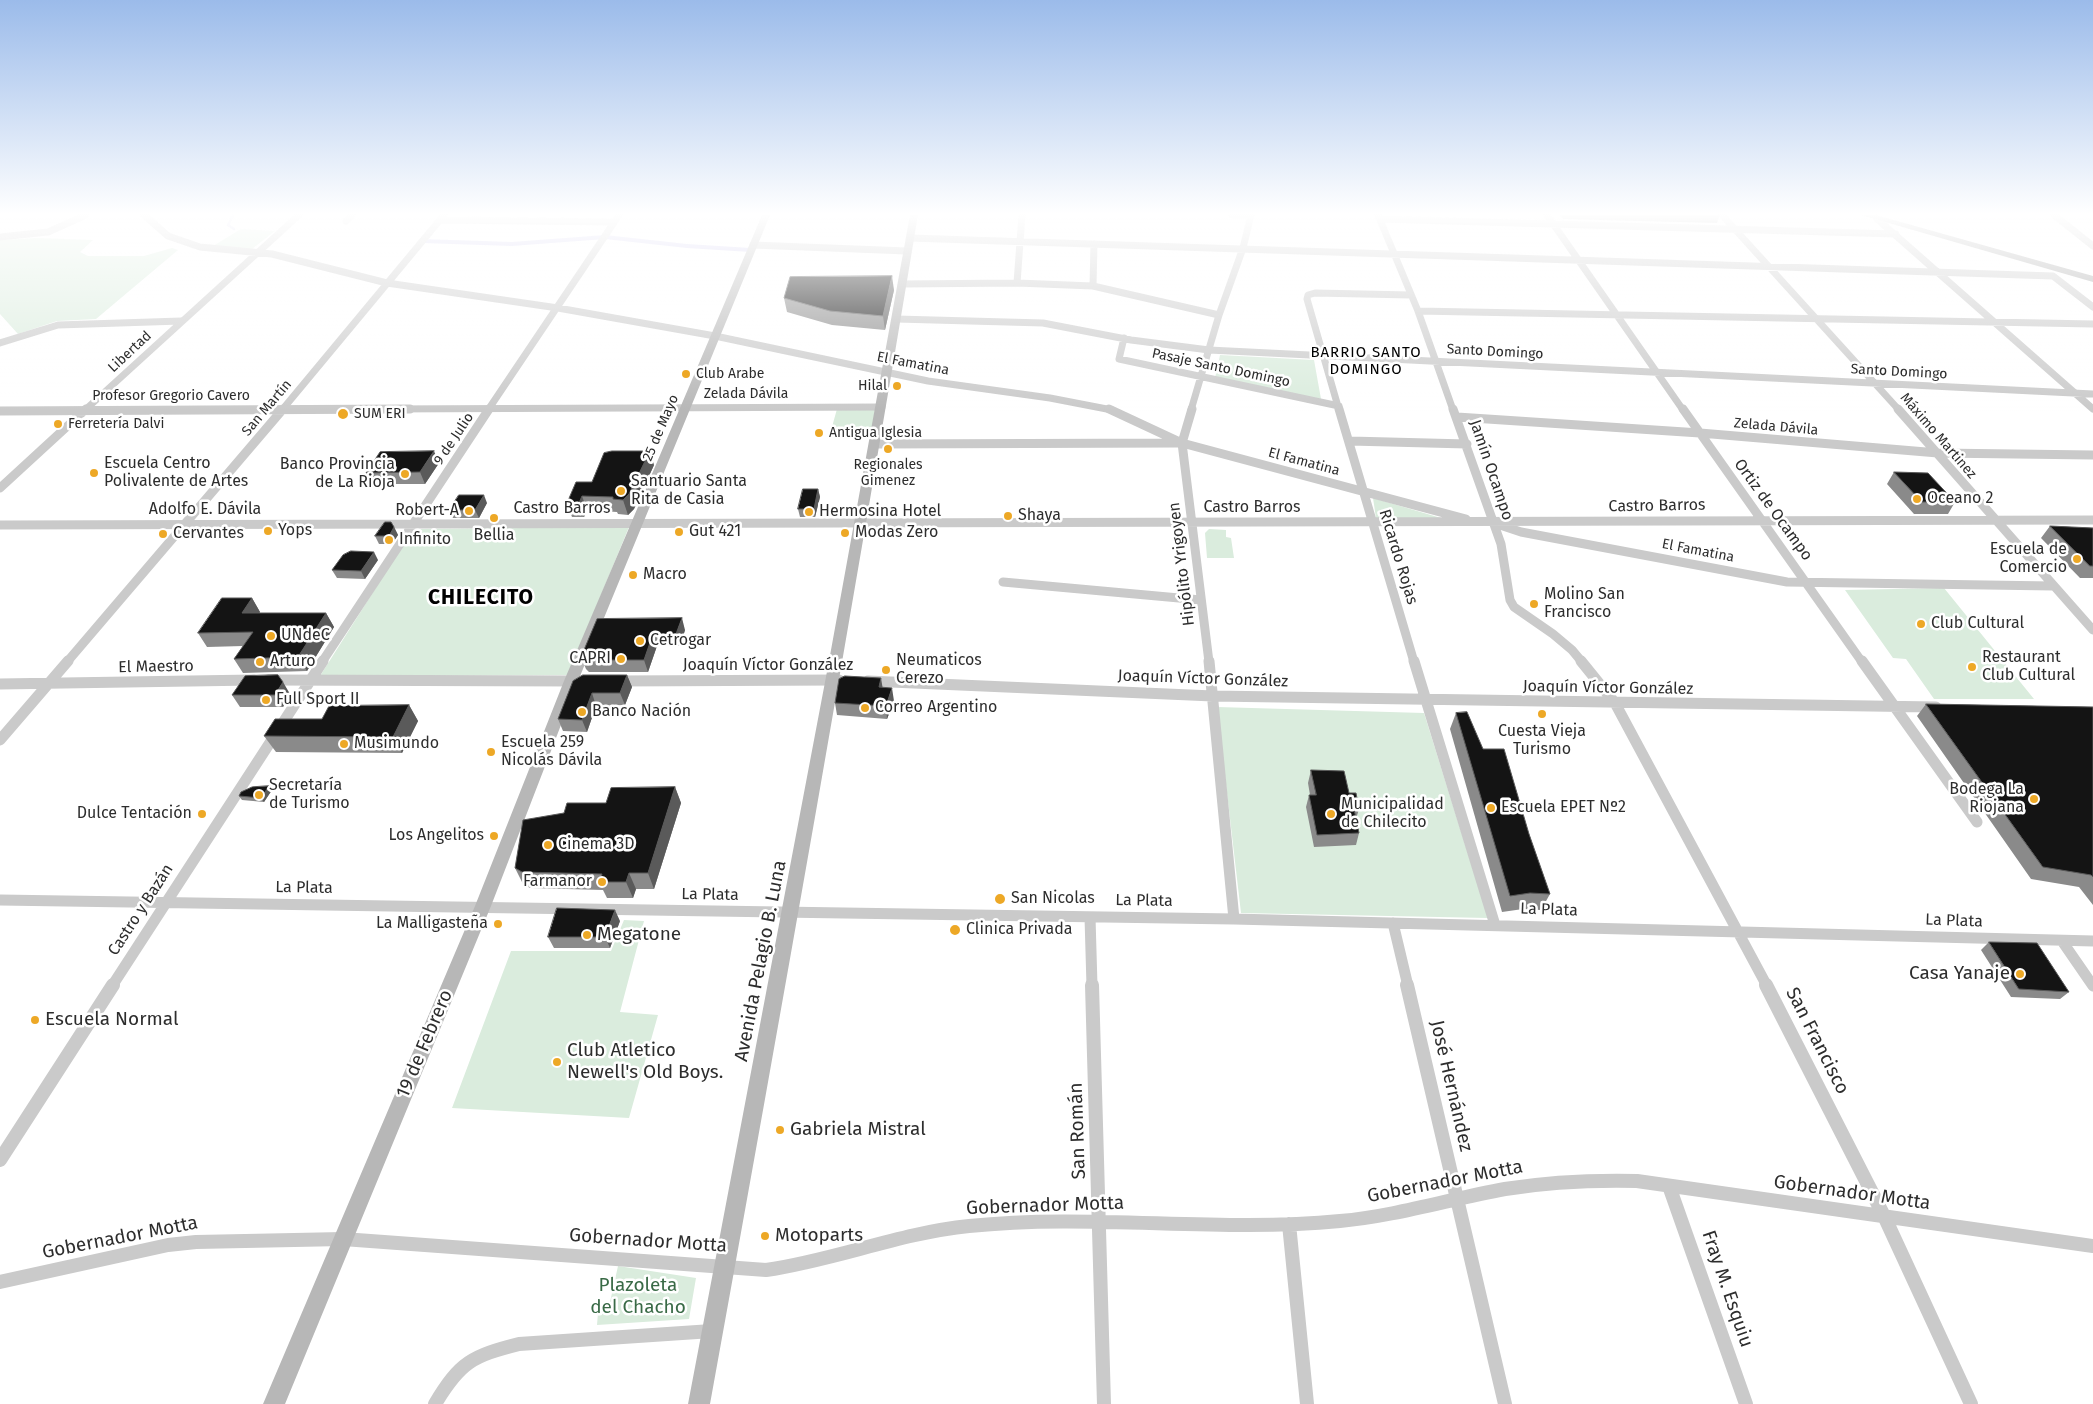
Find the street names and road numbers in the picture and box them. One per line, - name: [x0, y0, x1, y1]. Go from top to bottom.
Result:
- street label: Libertad: [105, 328, 155, 376]
- street label: Santo Domingo: [1446, 341, 1544, 363]
- street label: Pasaje Santo Domingo: [1150, 345, 1292, 391]
- street label: El Famatina: [875, 349, 951, 379]
- street label: Santo Domingo: [1850, 361, 1948, 383]
- street label: San Martín: [239, 376, 295, 440]
- street label: Zelada Dávila: [704, 386, 788, 402]
- street label: Profesor Gregorio Cavero: [92, 388, 250, 404]
- street label: Máximo Martinez: [1896, 390, 1980, 482]
- street label: 25 de Mayo: [639, 392, 683, 464]
- street label: 9 de Julio: [430, 410, 478, 468]
- street label: Zelada Dávila: [1733, 415, 1819, 439]
- street label: Jamín Ocampo: [1465, 417, 1517, 523]
- street label: El Famatina: [1266, 444, 1342, 480]
- street label: Ortiz de Ocampo: [1730, 455, 1816, 565]
- street label: Castro Barros: [1608, 496, 1706, 516]
- street label: Castro Barros: [1204, 498, 1300, 518]
- street label: Castro Barros: [514, 499, 610, 519]
- street label: Adolfo E. Dávila: [149, 500, 261, 520]
- street label: Hipólito Yrigoyen: [1165, 501, 1199, 627]
- street label: Ricardo Rojas: [1374, 507, 1422, 607]
- street label: El Famatina: [1660, 536, 1736, 566]
- street label: Joaquín Víctor González: [683, 656, 853, 676]
- street label: El Maestro: [118, 657, 194, 677]
- street label: Joaquín Víctor González: [1117, 666, 1289, 692]
- street label: Joaquín Víctor González: [1523, 677, 1693, 699]
- street label: Avenida Pelagio B. Luna: [730, 859, 792, 1063]
- street label: Castro y Bazán: [104, 861, 178, 959]
- street label: La Plata: [275, 878, 333, 898]
- street label: La Plata: [681, 885, 739, 905]
- street label: La Plata: [1115, 891, 1173, 911]
- street label: La Plata: [1520, 899, 1578, 921]
- street label: La Plata: [1925, 910, 1983, 932]
- street label: San Francisco: [1780, 984, 1854, 1098]
- street label: 19 de Febrero: [392, 986, 458, 1102]
- street label: José Hernández: [1425, 1018, 1477, 1154]
- street label: San Román: [1065, 1082, 1091, 1180]
- street label: Gobernador Motta: [1365, 1156, 1525, 1208]
- street label: Gobernador Motta: [1772, 1171, 1932, 1215]
- street label: Gobernador Motta: [966, 1192, 1124, 1220]
- street label: Gobernador Motta: [40, 1212, 200, 1264]
- street label: Gobernador Motta: [568, 1224, 728, 1258]
- street label: Fray M. Esquiu: [1696, 1228, 1758, 1350]

